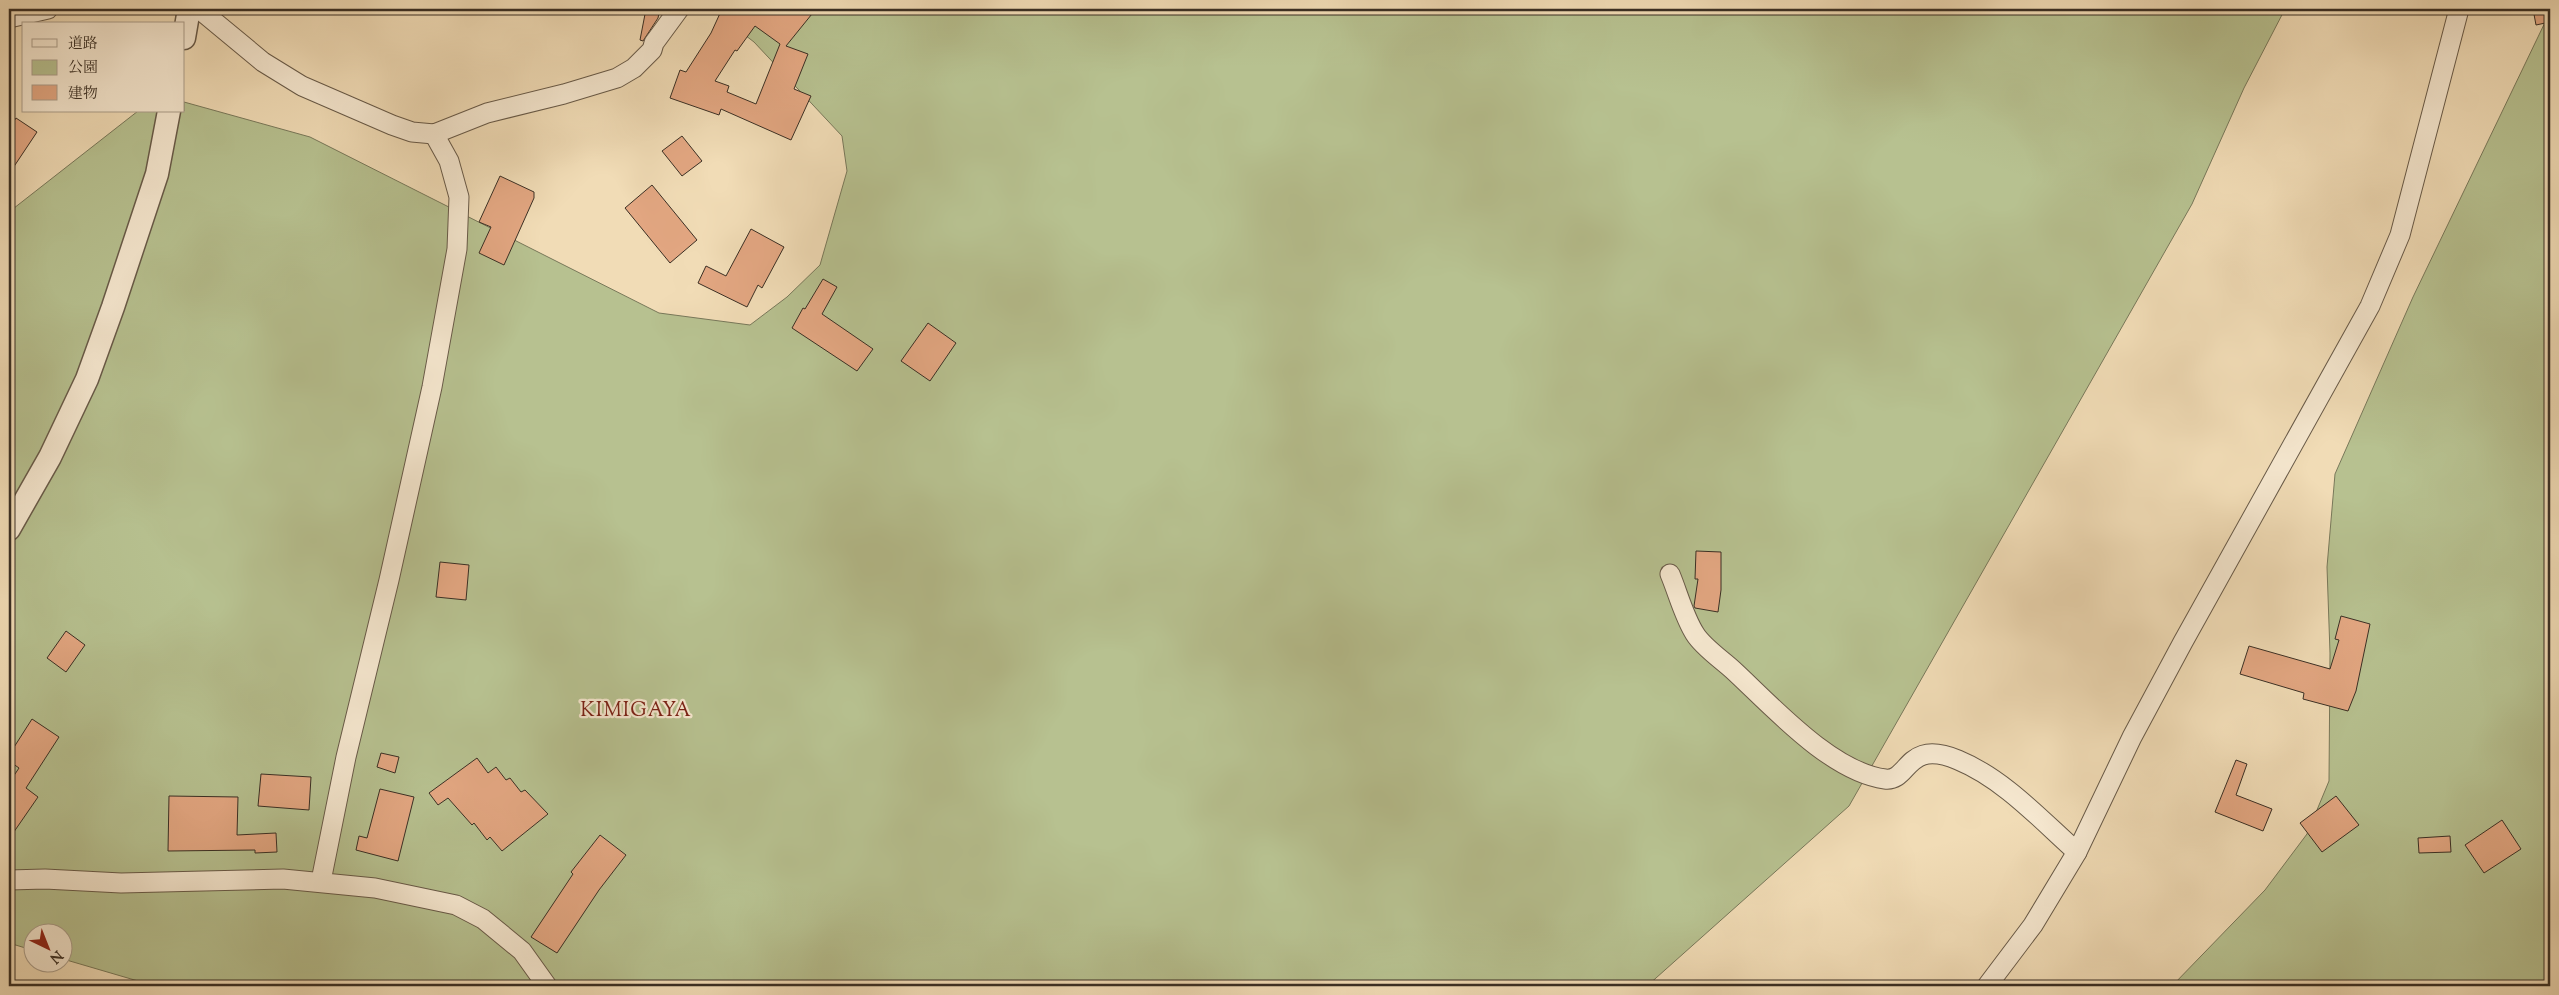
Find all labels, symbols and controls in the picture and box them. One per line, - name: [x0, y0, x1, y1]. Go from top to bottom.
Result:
- legend: [22, 22, 185, 112]
- text: 道路: [68, 34, 98, 55]
- text: 公園: [68, 58, 98, 79]
- text: 建物: [68, 84, 98, 105]
- district label: KIMIGAYA: [580, 697, 692, 726]
- north arrow: [22, 922, 72, 972]
- text: N: [45, 945, 66, 967]

